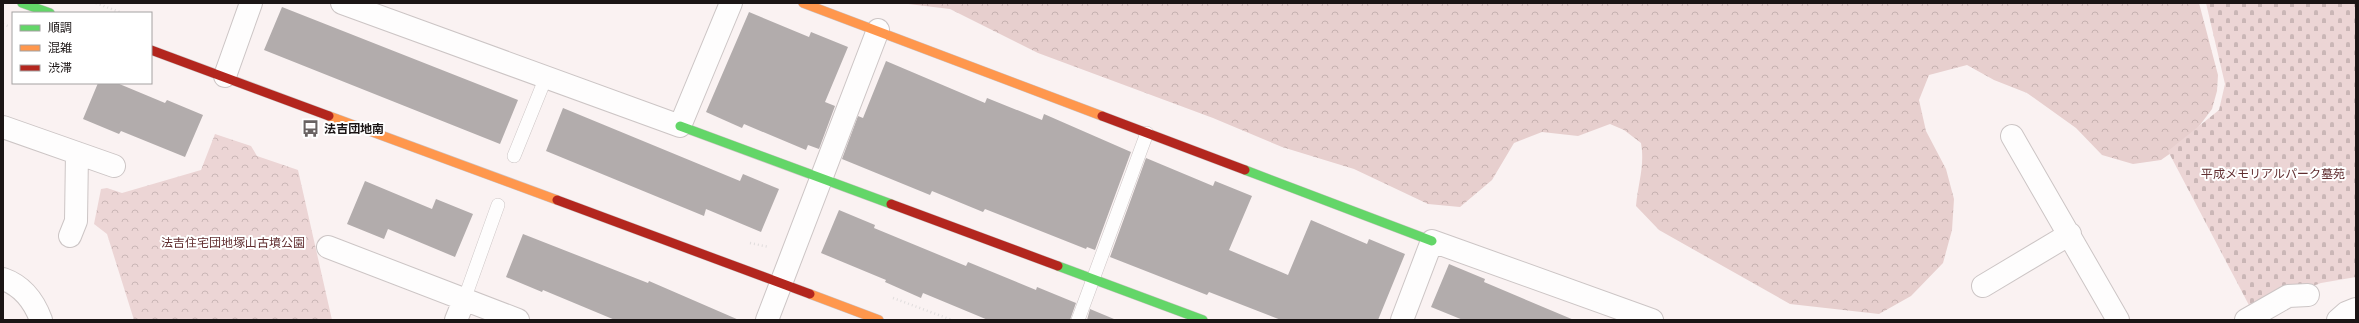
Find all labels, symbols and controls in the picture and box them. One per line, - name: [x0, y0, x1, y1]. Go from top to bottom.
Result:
- legend: [12, 12, 152, 84]
- text: 順調: [48, 20, 72, 35]
- text: 混雑: [48, 40, 72, 55]
- text: 渋滞: [48, 60, 72, 75]
- bus stop icon: 法吉団地南: [301, 118, 321, 138]
- place label: 法吉団地南: [324, 121, 384, 136]
- park label: 平成メモリアルパーク墓苑: [2201, 166, 2345, 181]
- park label: 法吉住宅団地塚山古墳公園: [161, 235, 305, 250]

